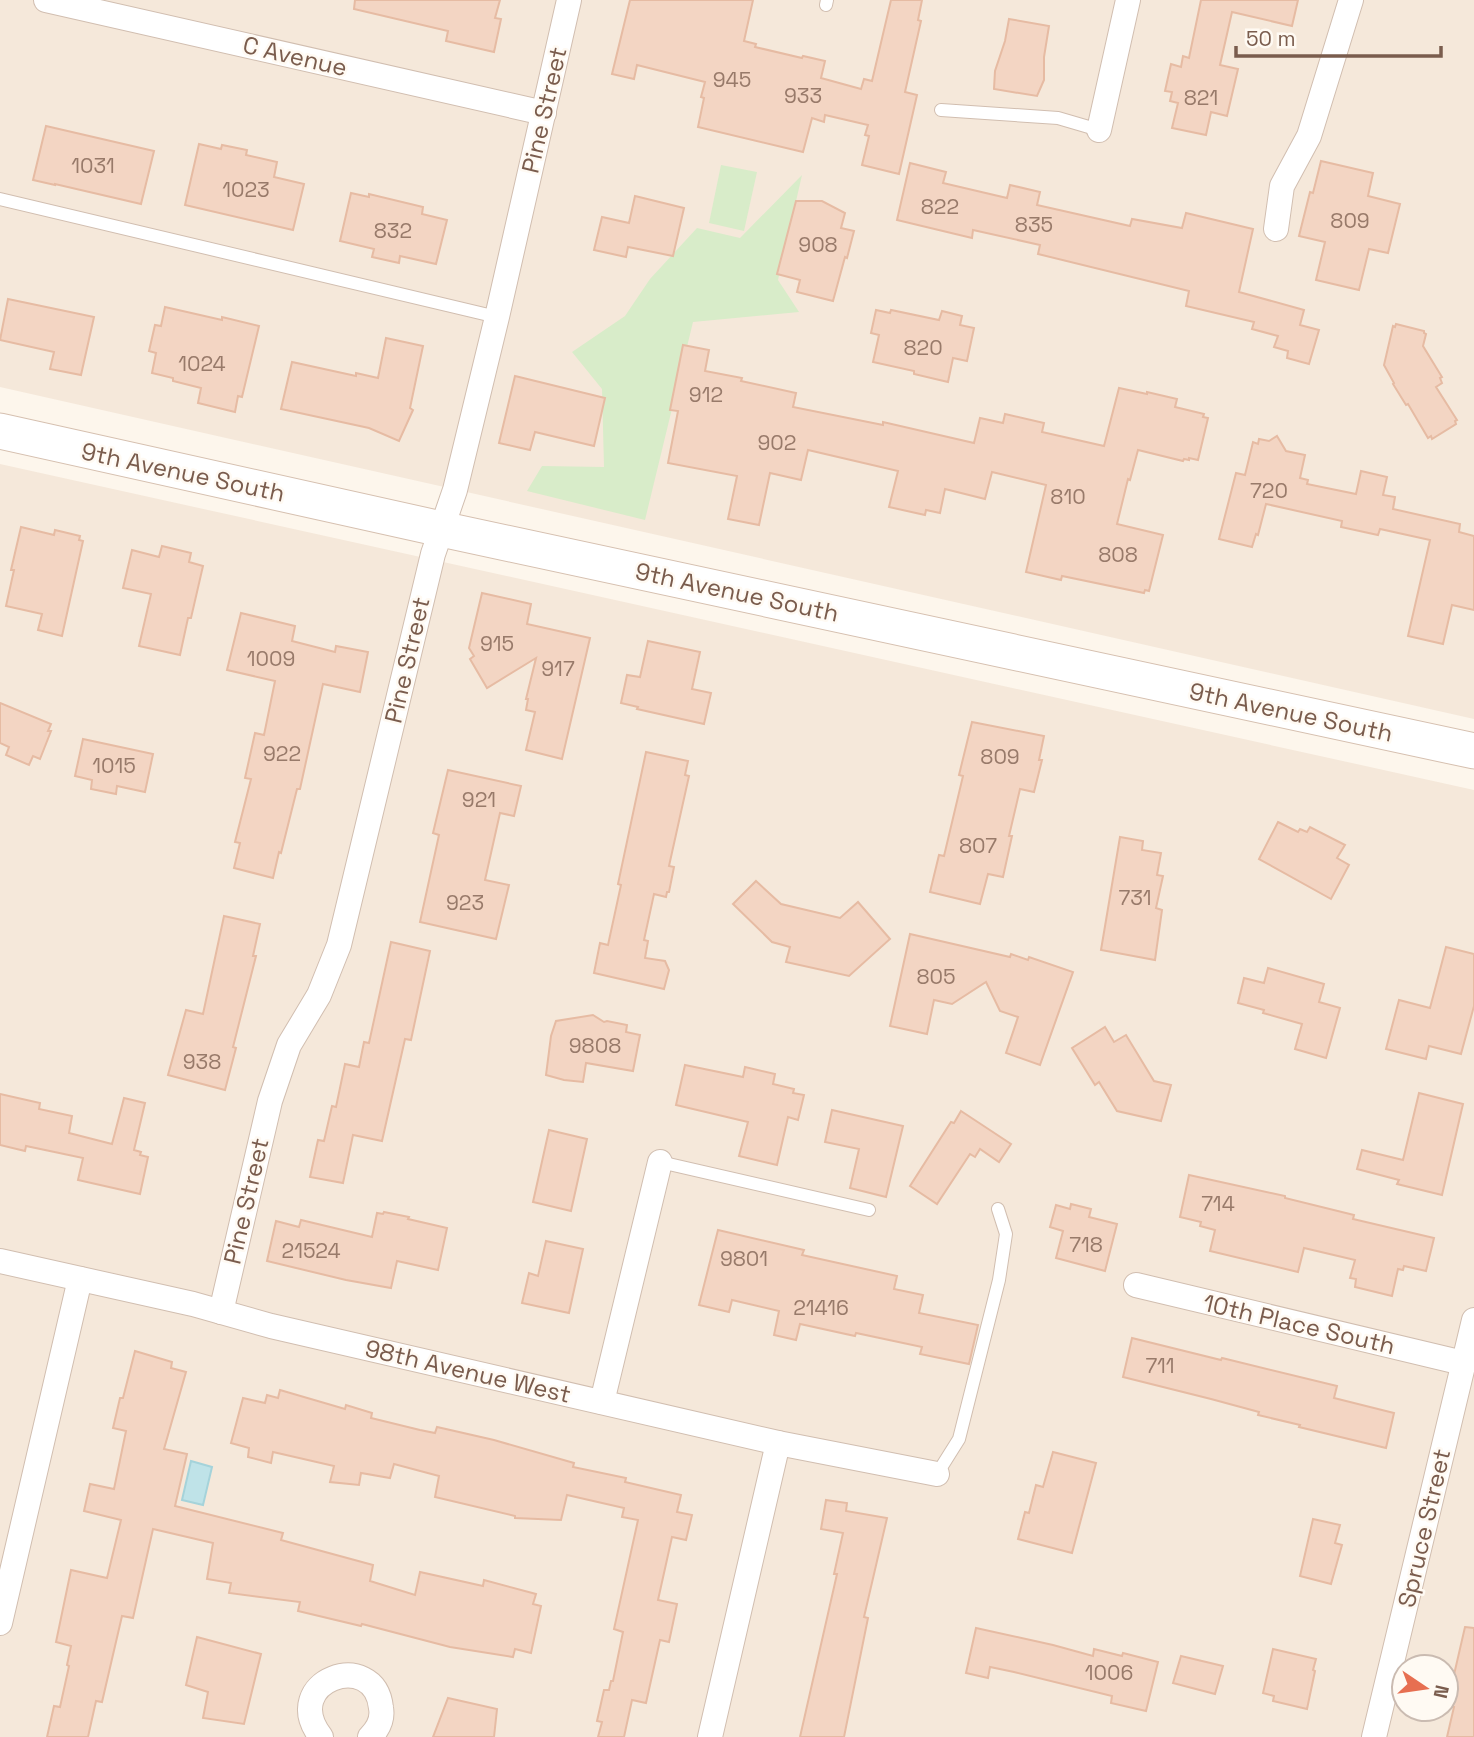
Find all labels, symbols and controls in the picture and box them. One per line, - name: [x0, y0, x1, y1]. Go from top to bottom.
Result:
- scale bar: [1236, 14, 1441, 58]
- text: 50 m: [1246, 25, 1296, 52]
- street label: C Avenue: [240, 29, 350, 83]
- street label: Pine Street: [514, 44, 574, 176]
- house number: 945: [713, 66, 751, 93]
- house number: 933: [784, 82, 822, 109]
- house number: 821: [1184, 84, 1218, 111]
- house number: 1031: [71, 152, 115, 179]
- house number: 1023: [222, 176, 270, 203]
- house number: 822: [921, 193, 959, 220]
- house number: 809: [1330, 207, 1370, 234]
- house number: 835: [1015, 211, 1053, 238]
- house number: 832: [374, 217, 412, 244]
- house number: 908: [798, 231, 838, 258]
- house number: 820: [903, 334, 943, 361]
- house number: 1024: [178, 350, 226, 377]
- house number: 912: [689, 381, 723, 408]
- house number: 902: [758, 429, 796, 456]
- street label: 9th Avenue South: [78, 435, 288, 509]
- house number: 720: [1250, 477, 1288, 504]
- house number: 810: [1050, 483, 1086, 510]
- house number: 808: [1098, 541, 1138, 568]
- street label: 9th Avenue South: [632, 555, 842, 629]
- street label: Pine Street: [377, 594, 437, 726]
- house number: 915: [480, 630, 514, 657]
- house number: 1009: [247, 645, 295, 672]
- house number: 917: [541, 655, 575, 682]
- street label: 9th Avenue South: [1186, 675, 1396, 749]
- house number: 922: [263, 740, 301, 767]
- house number: 809: [980, 743, 1020, 770]
- house number: 1015: [92, 752, 136, 779]
- house number: 921: [462, 786, 496, 813]
- house number: 807: [959, 832, 997, 859]
- house number: 731: [1118, 884, 1152, 911]
- house number: 923: [446, 889, 484, 916]
- house number: 805: [916, 963, 956, 990]
- house number: 9808: [569, 1032, 621, 1059]
- house number: 938: [183, 1048, 221, 1075]
- street label: Pine Street: [216, 1135, 276, 1267]
- house number: 714: [1201, 1190, 1235, 1217]
- house number: 718: [1069, 1231, 1103, 1258]
- house number: 21524: [281, 1237, 341, 1264]
- house number: 9801: [720, 1245, 768, 1272]
- street label: 10th Place South: [1200, 1287, 1398, 1361]
- house number: 21416: [793, 1294, 849, 1321]
- street label: 98th Avenue West: [362, 1332, 574, 1410]
- house number: 711: [1145, 1352, 1175, 1379]
- street label: Spruce Street: [1391, 1446, 1457, 1610]
- north arrow: [1390, 1653, 1460, 1723]
- house number: 1006: [1085, 1659, 1133, 1686]
- text: N: [1427, 1683, 1455, 1701]

